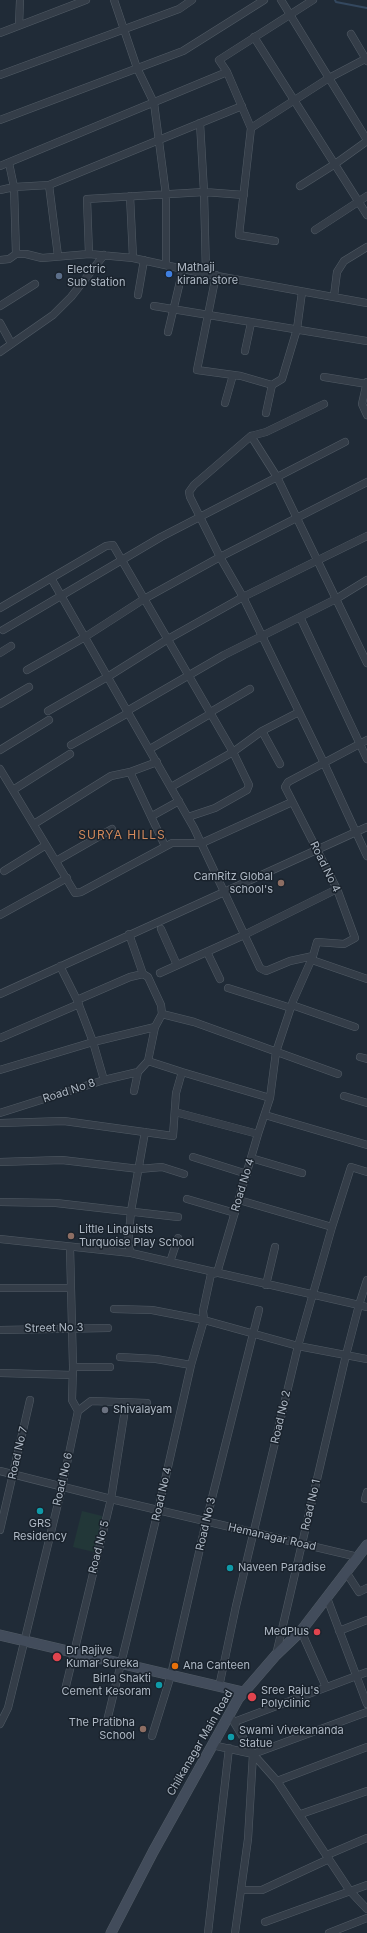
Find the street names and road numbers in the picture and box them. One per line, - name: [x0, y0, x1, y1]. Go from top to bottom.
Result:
- street label: Road No 4: [307, 840, 343, 894]
- street label: Road No 8: [41, 1076, 97, 1106]
- street label: Road No 4: [229, 1157, 257, 1213]
- street label: Street No 3: [24, 1321, 84, 1335]
- street label: Road No 2: [268, 1389, 294, 1445]
- street label: Road No 7: [6, 1425, 30, 1481]
- street label: Road No 6: [50, 1451, 76, 1507]
- street label: Road No 4: [149, 1466, 175, 1522]
- street label: Road No 1: [299, 1478, 323, 1532]
- street label: Road No 3: [193, 1496, 219, 1552]
- street label: Road No 5: [86, 1519, 112, 1575]
- street label: Hemanagar Road: [227, 1520, 317, 1554]
- street label: Chilkanagar Main Road: [164, 1688, 236, 1798]

